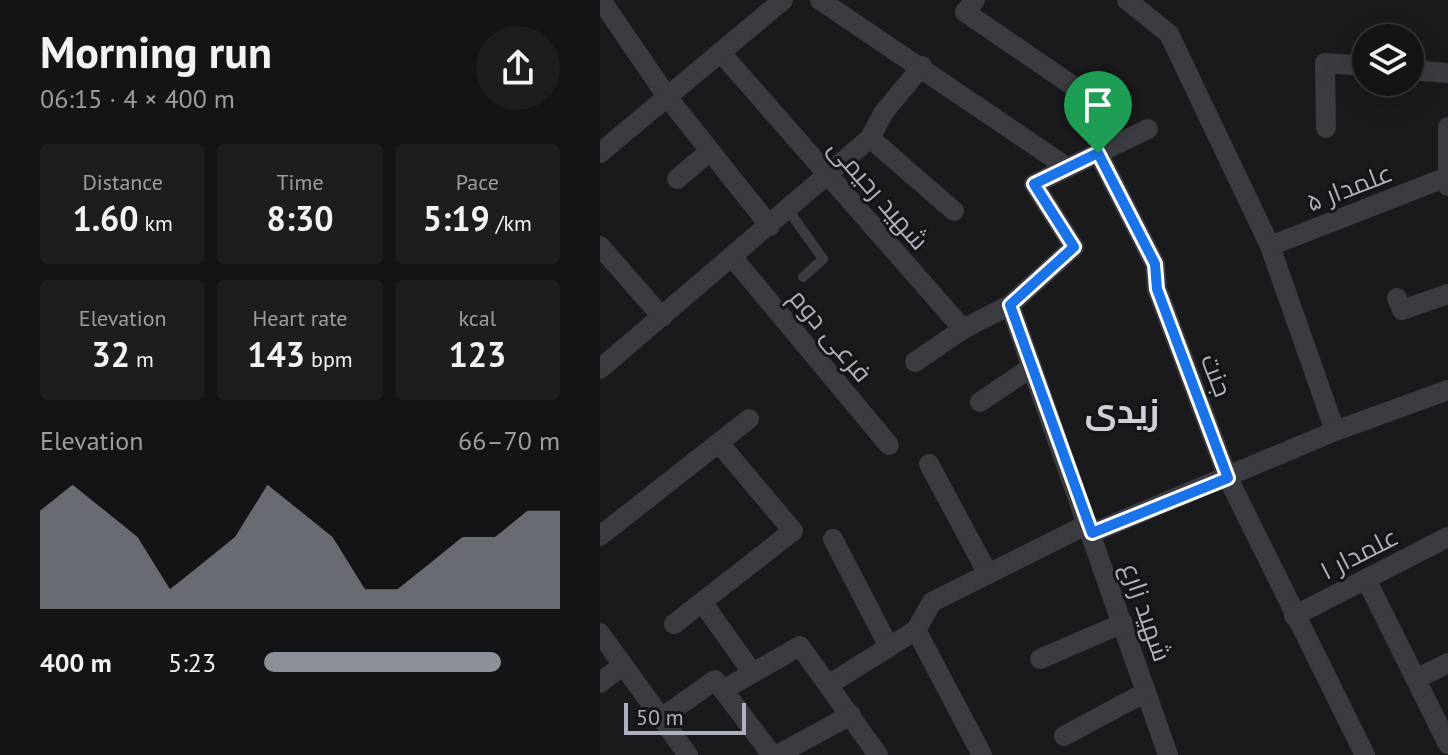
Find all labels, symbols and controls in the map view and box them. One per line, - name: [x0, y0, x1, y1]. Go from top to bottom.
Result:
- text: Morning run: [40, 23, 272, 80]
- map controls: [1352, 24, 1424, 96]
- button: layers: [1352, 24, 1424, 96]
- button: share: [476, 26, 560, 110]
- pin: [1064, 71, 1132, 153]
- text: 06:15 · 4 × 400 m: [40, 82, 235, 115]
- icon: arrive: [1076, 83, 1120, 127]
- street label: شهید رحیمی: [822, 132, 936, 256]
- street label: علمدار ۵: [1301, 156, 1397, 218]
- text: Distance: [82, 168, 163, 196]
- text: Time: [276, 168, 324, 196]
- text: Pace: [456, 168, 499, 196]
- text: 1.60: [72, 196, 139, 240]
- text: 8:30: [267, 196, 333, 240]
- text: 5:19: [423, 196, 490, 240]
- text: km: [139, 209, 173, 237]
- text: /km: [490, 209, 532, 237]
- street label: فرعی دوم: [781, 282, 880, 390]
- text: Elevation: [79, 304, 166, 332]
- text: Heart rate: [252, 304, 348, 332]
- text: kcal: [459, 304, 496, 332]
- text: 32: [92, 332, 130, 376]
- text: 143: [247, 332, 305, 376]
- text: 123: [448, 332, 506, 376]
- text: m: [130, 345, 154, 373]
- text: bpm: [305, 345, 353, 373]
- street label: جنت: [1194, 349, 1240, 401]
- district label: زیدی: [1085, 388, 1159, 432]
- text: Elevation: [40, 424, 144, 457]
- text: 66–70 m: [458, 424, 560, 457]
- street label: علمدار ۱: [1314, 519, 1404, 587]
- street label: شهید زارع: [1114, 558, 1179, 666]
- text: 400 m: [40, 646, 112, 679]
- text: 5:23: [168, 646, 216, 679]
- scale bar: [624, 699, 746, 735]
- text: 50 m: [636, 703, 684, 731]

